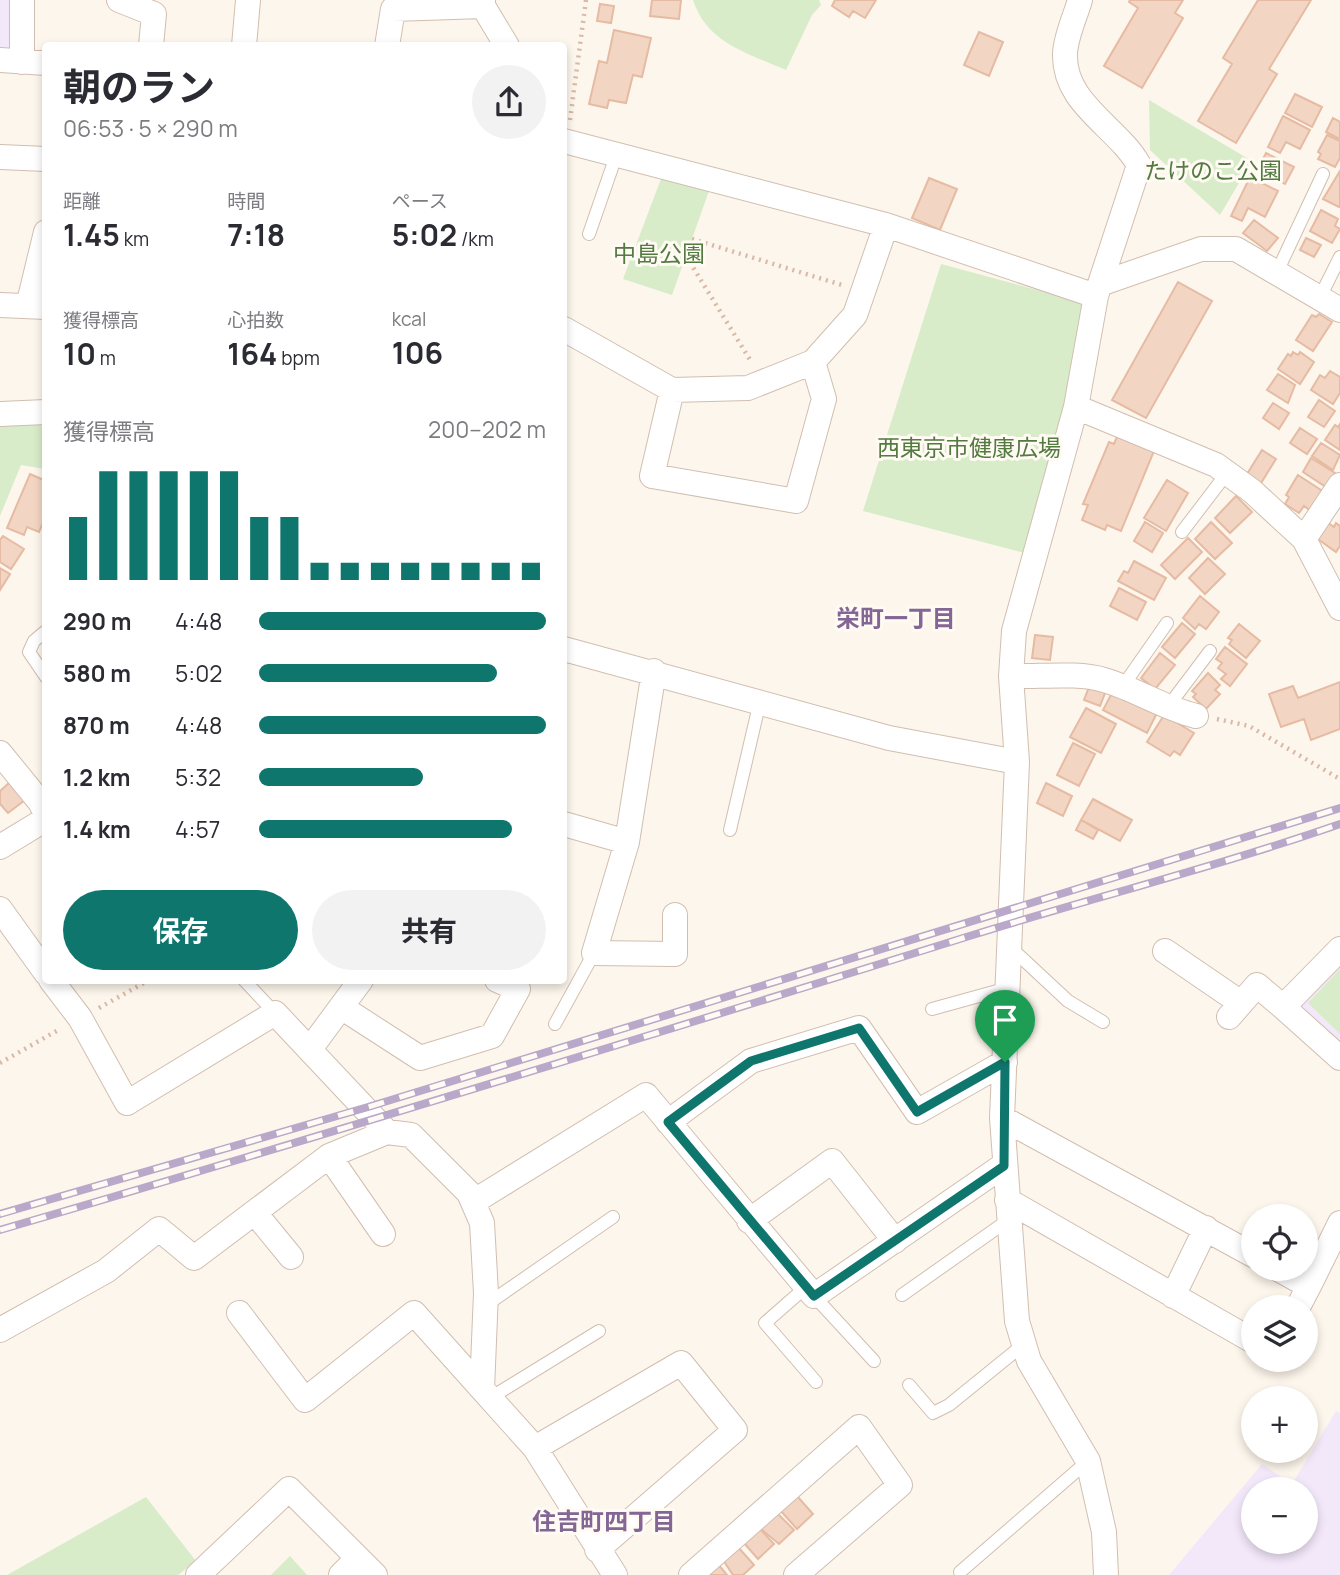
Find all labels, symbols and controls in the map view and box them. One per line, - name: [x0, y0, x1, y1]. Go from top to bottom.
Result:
- text: 朝のラン: [63, 60, 215, 112]
- button: share: [472, 65, 546, 139]
- text: 06:53 · 5 × 290 m: [63, 112, 238, 144]
- park label: たけのこ公園: [1144, 154, 1282, 186]
- text: 距離: [63, 188, 101, 214]
- text: 時間: [227, 188, 265, 214]
- text: ペース: [392, 188, 448, 214]
- text: 1.45: [63, 214, 120, 255]
- text: 7:18: [227, 214, 285, 255]
- text: 5:02: [392, 214, 457, 255]
- text: km: [120, 226, 149, 252]
- text: /km: [457, 226, 494, 252]
- park label: 中島公園: [613, 237, 705, 269]
- text: kcal: [392, 306, 426, 332]
- text: 獲得標高: [63, 307, 139, 333]
- text: 心拍数: [227, 307, 284, 333]
- text: 106: [392, 332, 443, 373]
- text: 10: [63, 333, 96, 374]
- text: 164: [227, 333, 277, 374]
- text: m: [96, 345, 116, 371]
- text: bpm: [277, 345, 320, 371]
- text: 200–202 m: [428, 413, 546, 445]
- text: 獲得標高: [63, 415, 155, 447]
- park label: 西東京市健康広場: [877, 431, 1061, 463]
- district label: 栄町一丁目: [836, 601, 956, 634]
- text: 290 m: [63, 605, 131, 637]
- text: 4:48: [175, 605, 222, 637]
- text: 580 m: [63, 657, 131, 689]
- text: 5:02: [175, 657, 222, 689]
- text: 870 m: [63, 709, 130, 741]
- text: 4:48: [175, 709, 222, 741]
- text: 1.2 km: [63, 761, 130, 793]
- text: 5:32: [175, 761, 221, 793]
- text: 1.4 km: [63, 813, 131, 845]
- text: 4:57: [175, 813, 220, 845]
- button: 保存: [63, 890, 298, 970]
- button: 共有: [312, 890, 546, 970]
- pin: [975, 990, 1035, 1062]
- icon: arrive: [986, 1001, 1024, 1039]
- map controls: [1241, 1204, 1318, 1554]
- button: locate: [1241, 1204, 1318, 1281]
- button: layers: [1241, 1295, 1318, 1372]
- button: +: [1241, 1386, 1318, 1463]
- button: −: [1241, 1477, 1318, 1554]
- district label: 住吉町四丁目: [532, 1504, 676, 1537]

